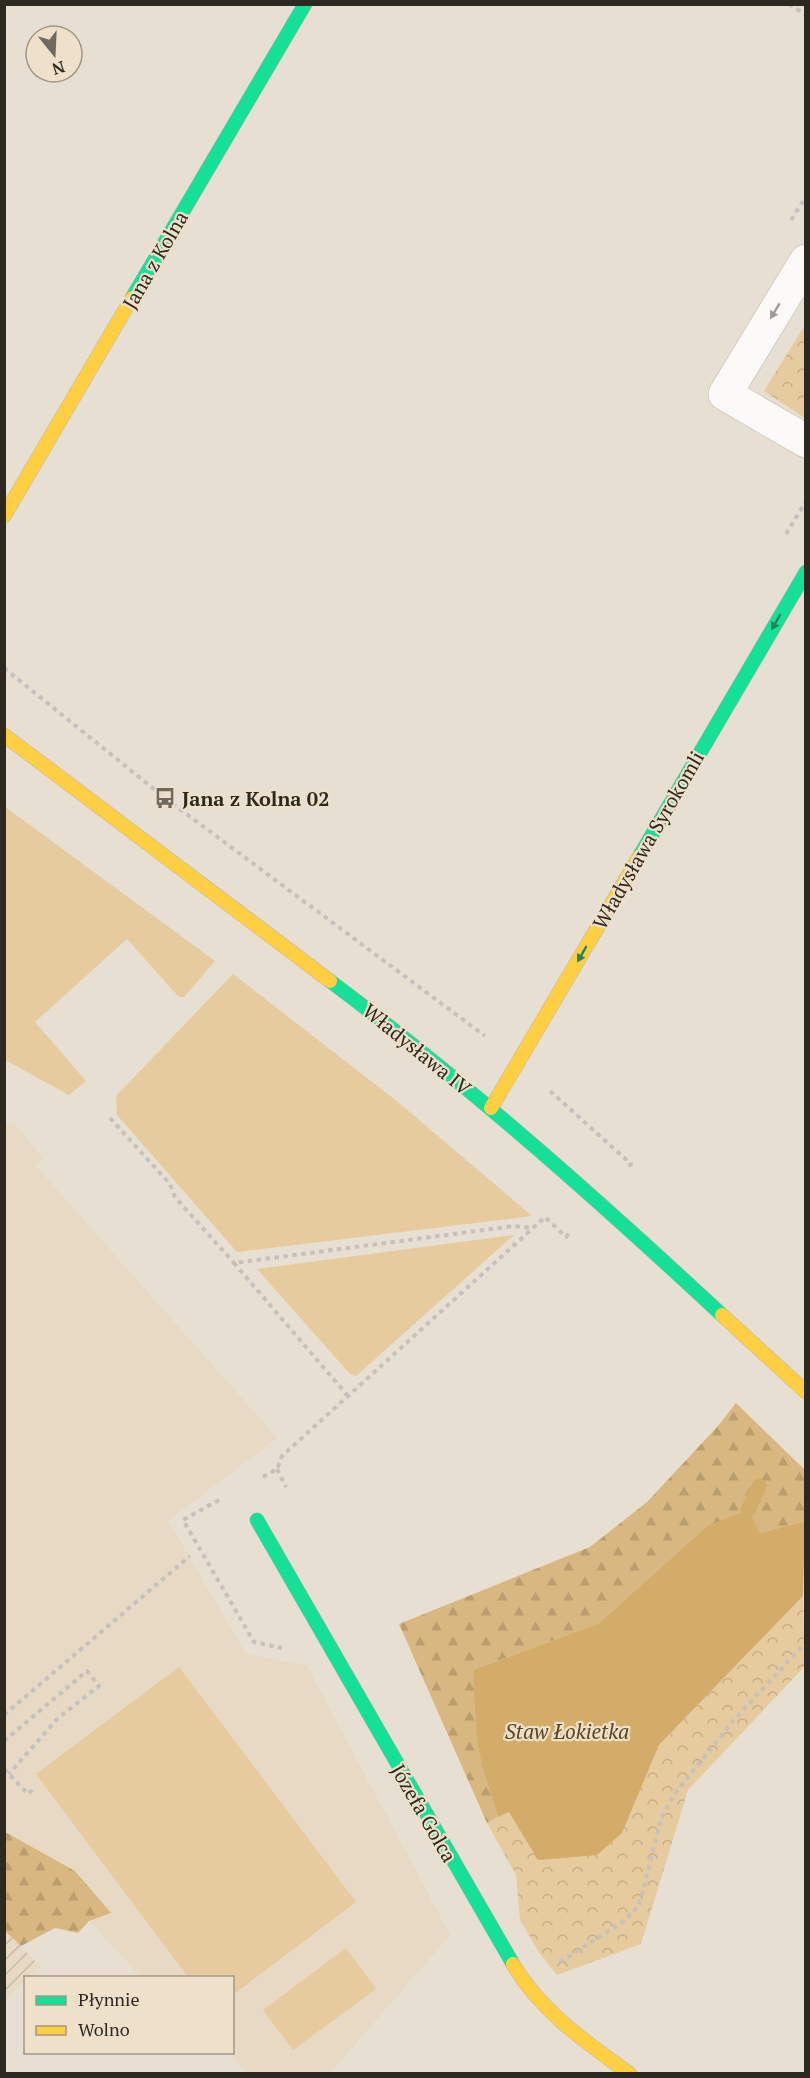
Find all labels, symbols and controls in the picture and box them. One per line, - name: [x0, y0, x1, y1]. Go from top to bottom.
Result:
- north arrow: [24, 24, 84, 84]
- text: N: [49, 56, 68, 81]
- street label: Jana z Kolna: [116, 206, 194, 314]
- one-way arrow: [770, 303, 781, 319]
- one-way arrow: [771, 614, 781, 631]
- street label: Władysława Syrokomli: [586, 746, 710, 934]
- place label: Jana z Kolna 02: [182, 785, 329, 812]
- bus stop icon: Jana z Kolna 02: [153, 786, 177, 810]
- one-way arrow: [577, 945, 587, 962]
- street label: Władysława IV: [357, 997, 477, 1101]
- water label: Staw Łokietka: [505, 1717, 629, 1745]
- street label: Józefa Golca: [385, 1759, 463, 1867]
- legend: [24, 1976, 234, 2054]
- text: Płynnie: [78, 1987, 140, 2011]
- text: Wolno: [78, 2017, 130, 2041]

